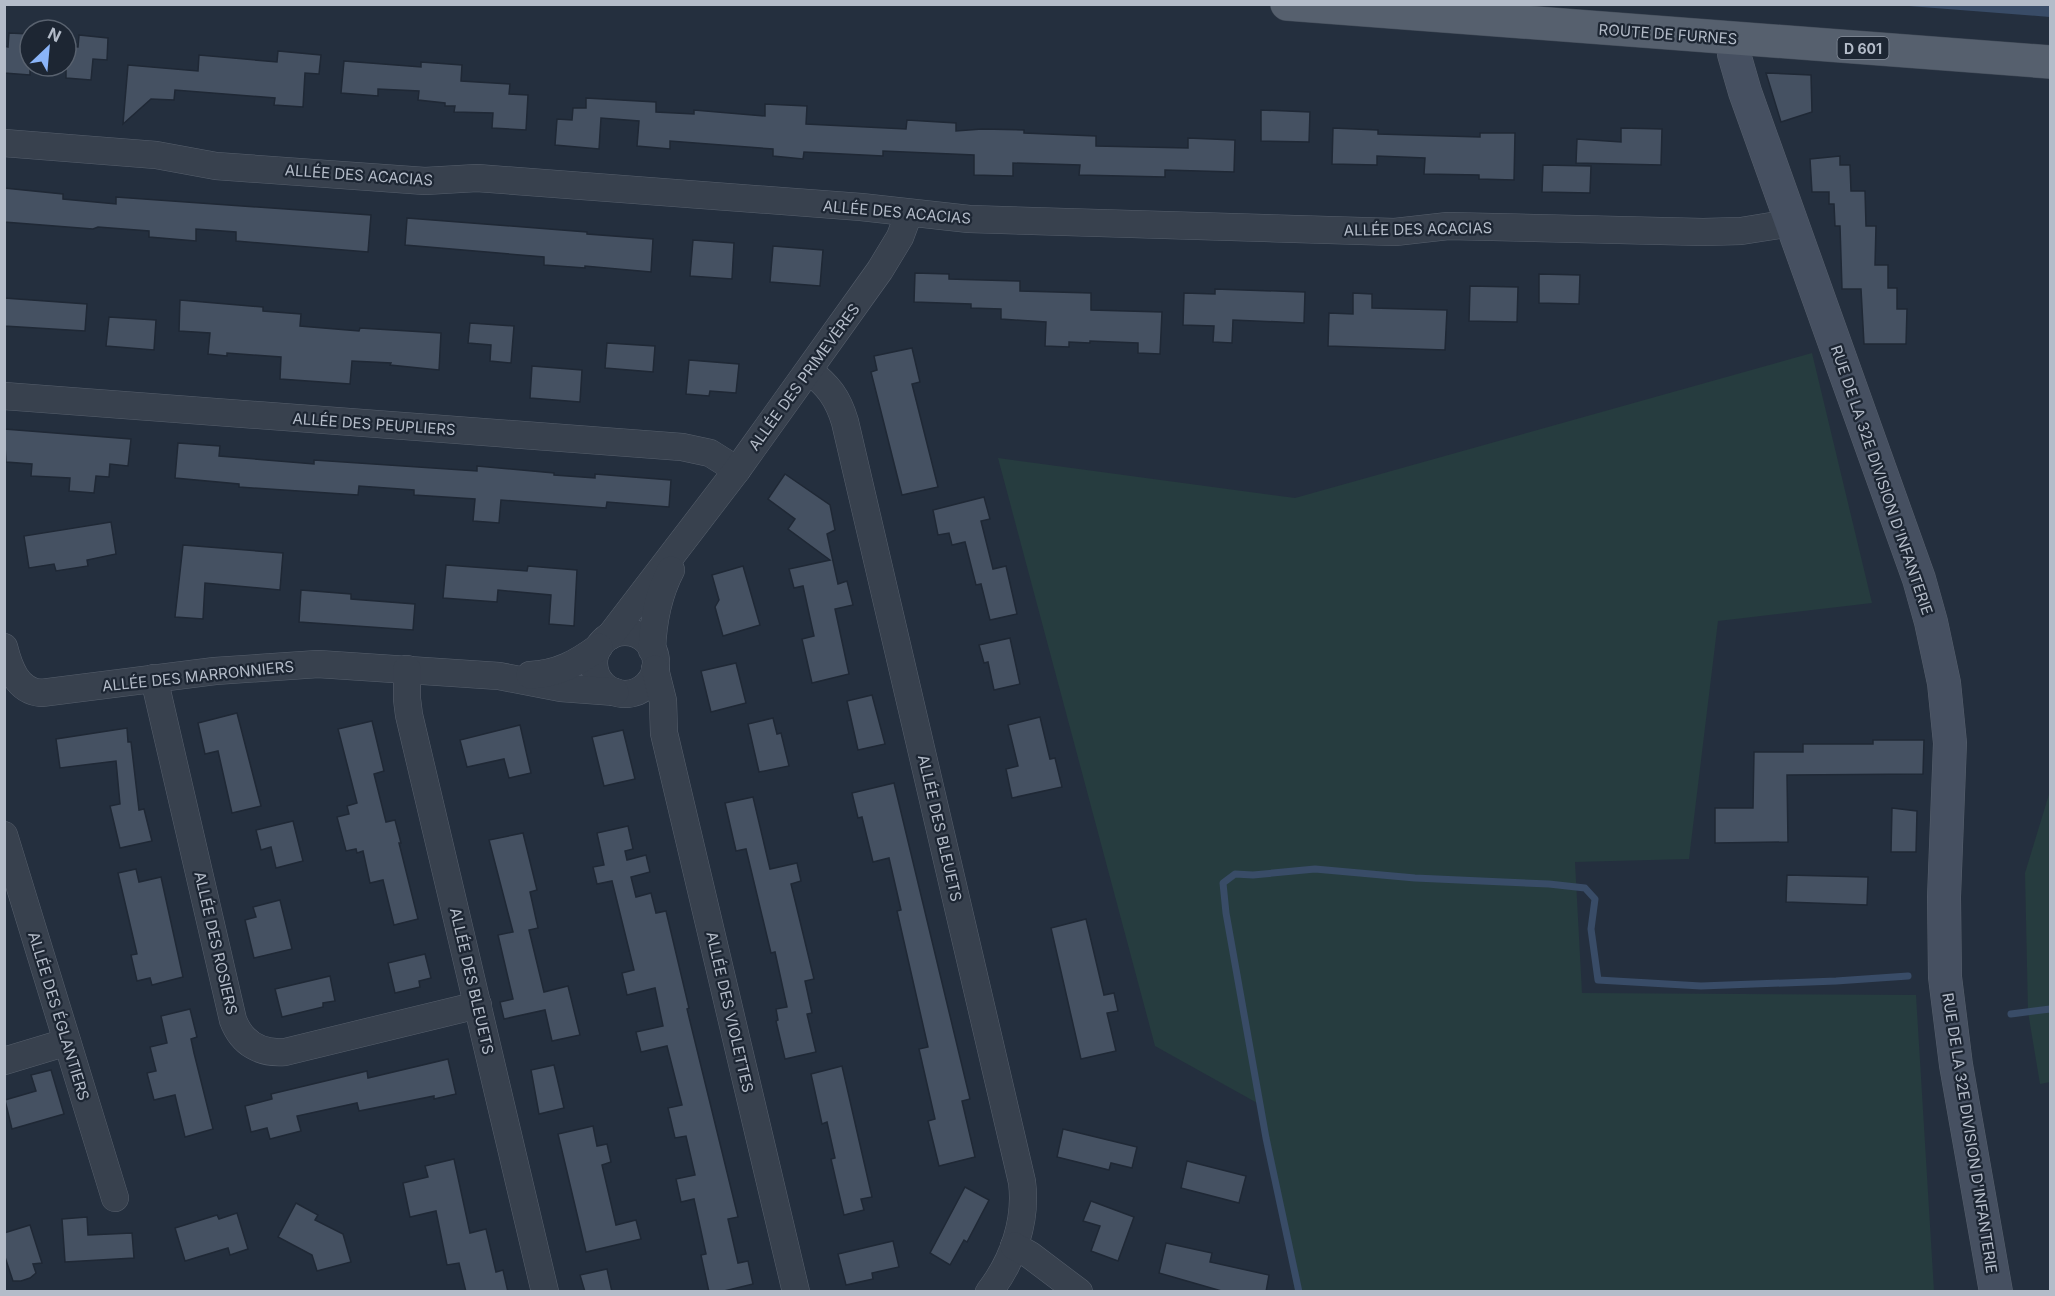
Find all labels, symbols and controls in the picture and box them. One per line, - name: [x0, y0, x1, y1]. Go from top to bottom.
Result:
- north arrow: [18, 18, 78, 78]
- street label: ROUTE DE FURNES: [1598, 20, 1738, 48]
- text: N: [45, 23, 64, 46]
- road number: D 601: [1838, 37, 1888, 59]
- street label: ALLÉE DES ACACIAS: [284, 160, 434, 190]
- street label: ALLÉE DES ACACIAS: [822, 196, 972, 228]
- street label: ALLÉE DES ACACIAS: [1344, 218, 1492, 240]
- street label: ALLÉE DES PRIMEVÈRES: [744, 300, 864, 454]
- street label: RUE DE LA 32E DIVISION D'INFANTERIE: [1827, 343, 1937, 617]
- street label: ALLÉE DES PEUPLIERS: [292, 409, 456, 439]
- street label: ALLÉE DES MARRONNIERS: [101, 656, 295, 696]
- street label: ALLÉE DES BLEUETS: [914, 753, 966, 903]
- street label: ALLÉE DES ROSIERS: [190, 870, 242, 1016]
- street label: ALLÉE DES BLEUETS: [446, 906, 498, 1056]
- street label: ALLÉE DES ÉGLANTIERS: [24, 929, 94, 1103]
- street label: ALLÉE DES VIOLETTES: [702, 930, 758, 1094]
- street label: RUE DE LA 32E DIVISION D'INFANTERIE: [1938, 991, 2002, 1275]

